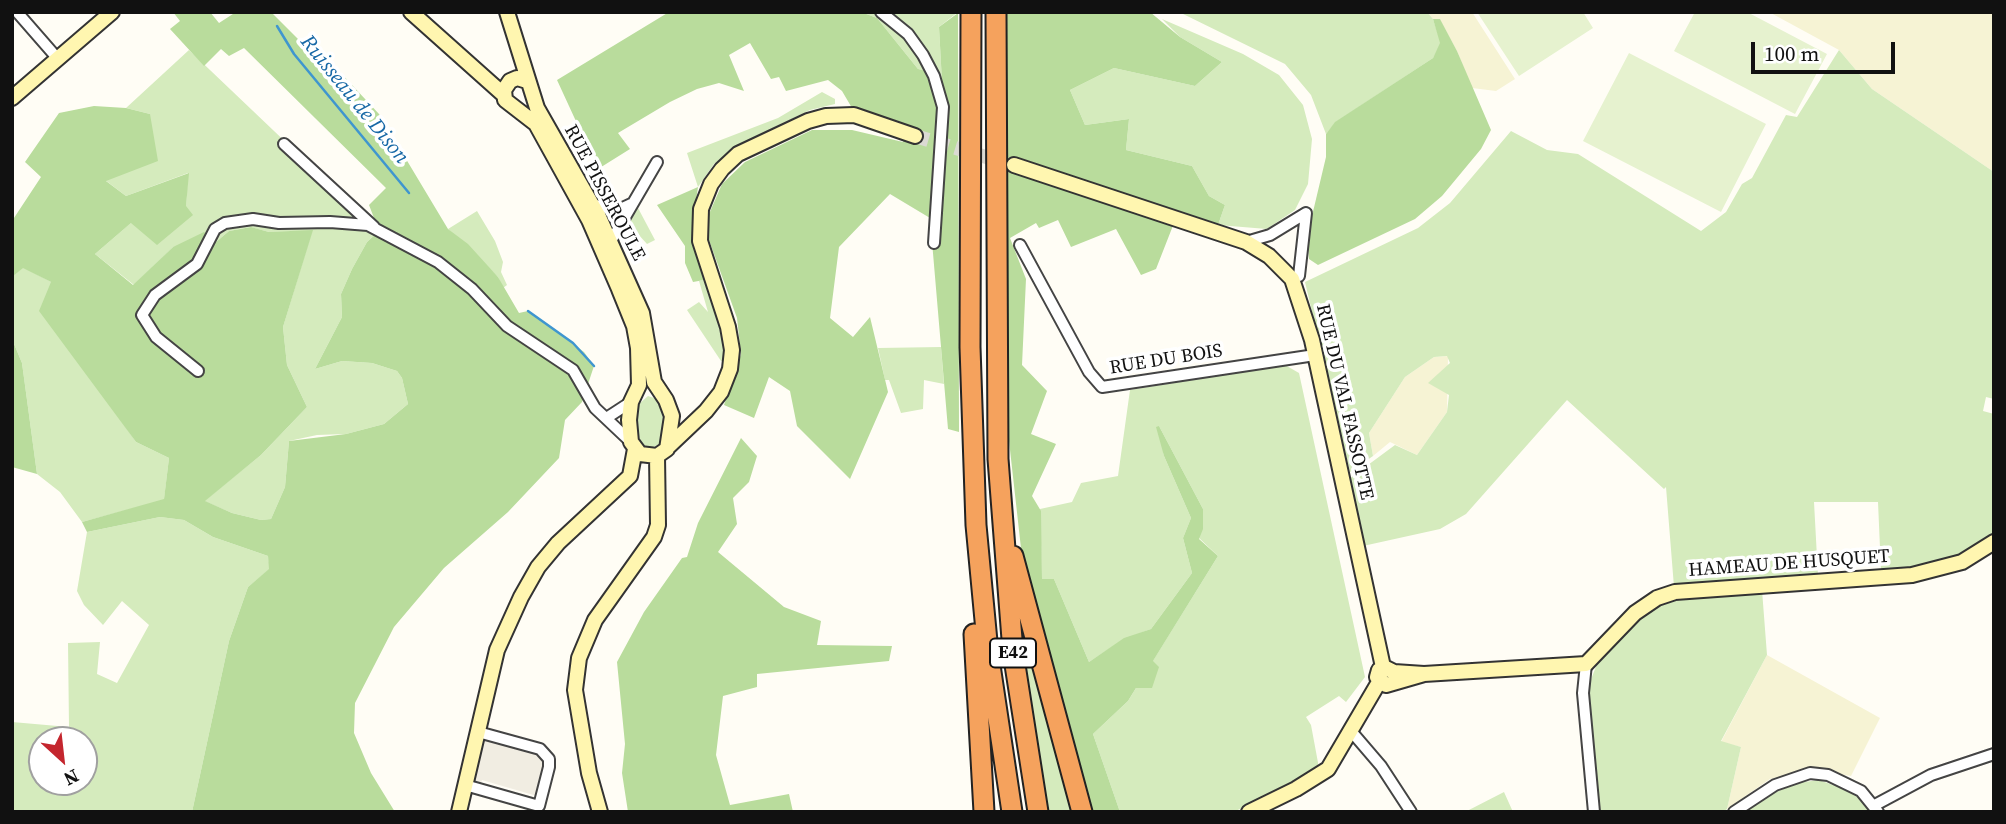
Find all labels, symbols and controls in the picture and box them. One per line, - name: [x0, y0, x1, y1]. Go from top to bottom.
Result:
- scale bar: [1754, 28, 1898, 72]
- water label: Ruisseau de Dison: [294, 31, 414, 169]
- text: 100 m: [1764, 39, 1819, 68]
- street label: RUE PISSEROULE: [559, 121, 649, 265]
- street label: RUE DU VAL FASSOTTE: [1310, 302, 1378, 502]
- street label: RUE DU BOIS: [1108, 340, 1224, 380]
- street label: HAMEAU DE HUSQUET: [1688, 546, 1890, 582]
- road number: E42: [990, 638, 1036, 668]
- north arrow: [28, 726, 98, 796]
- text: N: [60, 763, 84, 793]

